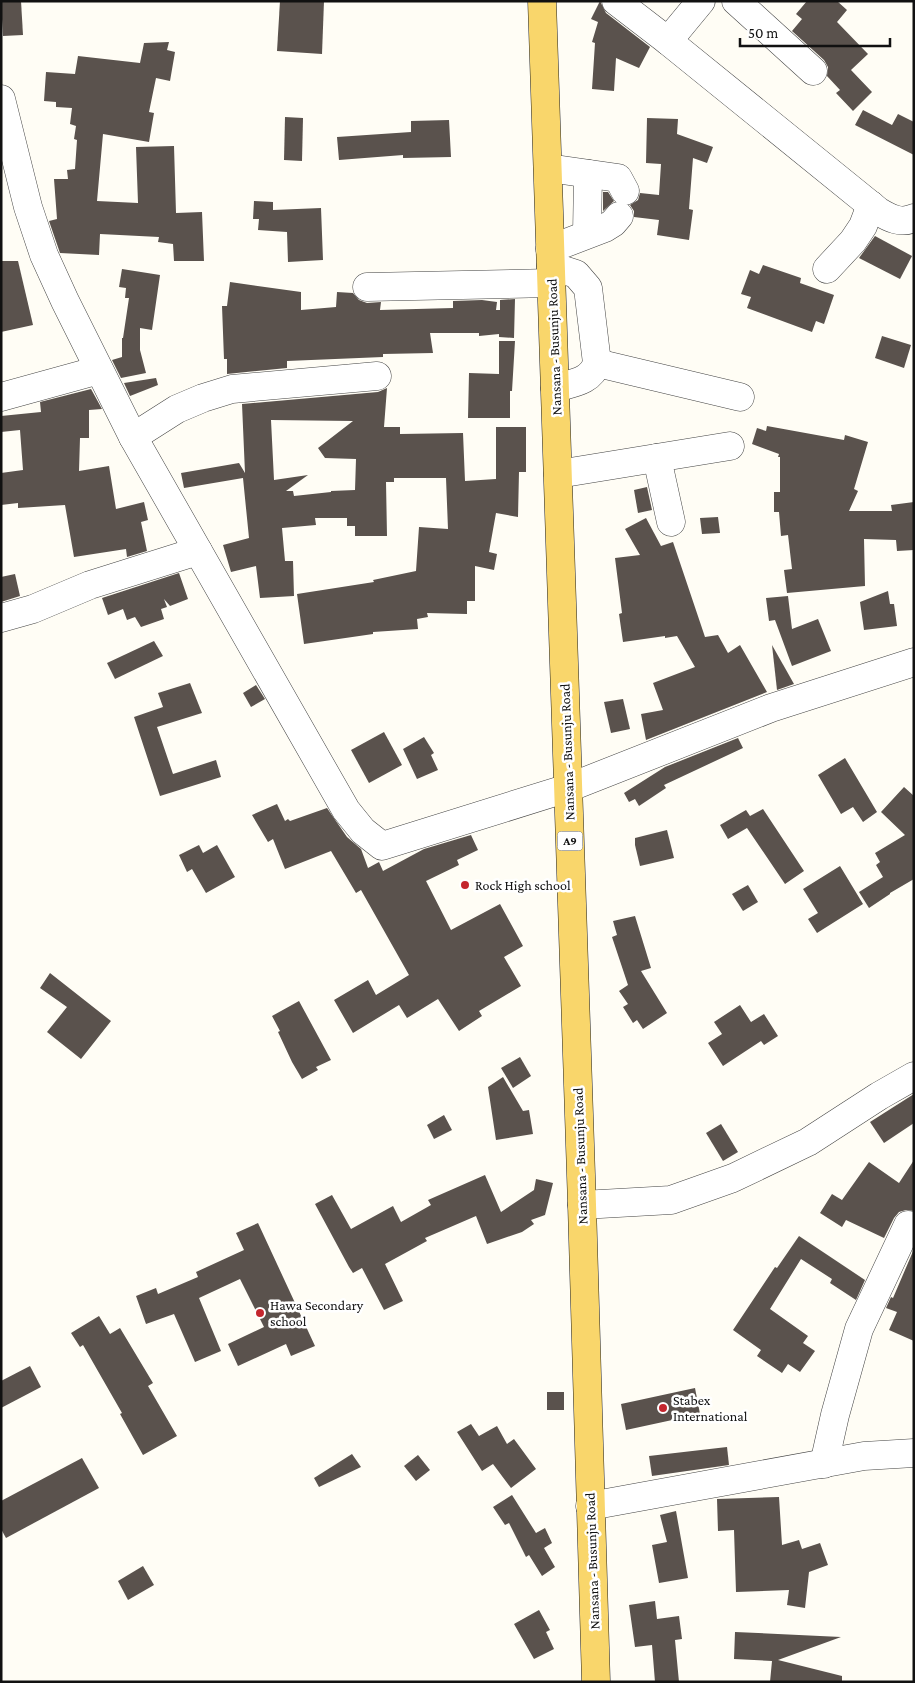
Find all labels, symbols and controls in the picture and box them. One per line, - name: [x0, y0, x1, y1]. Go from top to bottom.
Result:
- scale bar: [740, 15, 890, 47]
- text: 50 m: [748, 25, 778, 41]
- street label: Nansana - Busunju Road: [544, 278, 565, 416]
- street label: Nansana - Busunju Road: [557, 683, 578, 821]
- road number: A9: [558, 831, 582, 850]
- place label: Rock High school: [475, 877, 571, 893]
- marker: Rock High school: [459, 879, 471, 891]
- street label: Nansana - Busunju Road: [570, 1087, 591, 1225]
- place label: Hawa Secondary school: [270, 1297, 364, 1329]
- marker: Hawa Secondary school: [254, 1307, 266, 1319]
- place label: Stabex International: [673, 1392, 748, 1424]
- marker: Stabex International: [657, 1402, 669, 1414]
- street label: Nansana - Busunju Road: [582, 1492, 603, 1630]

